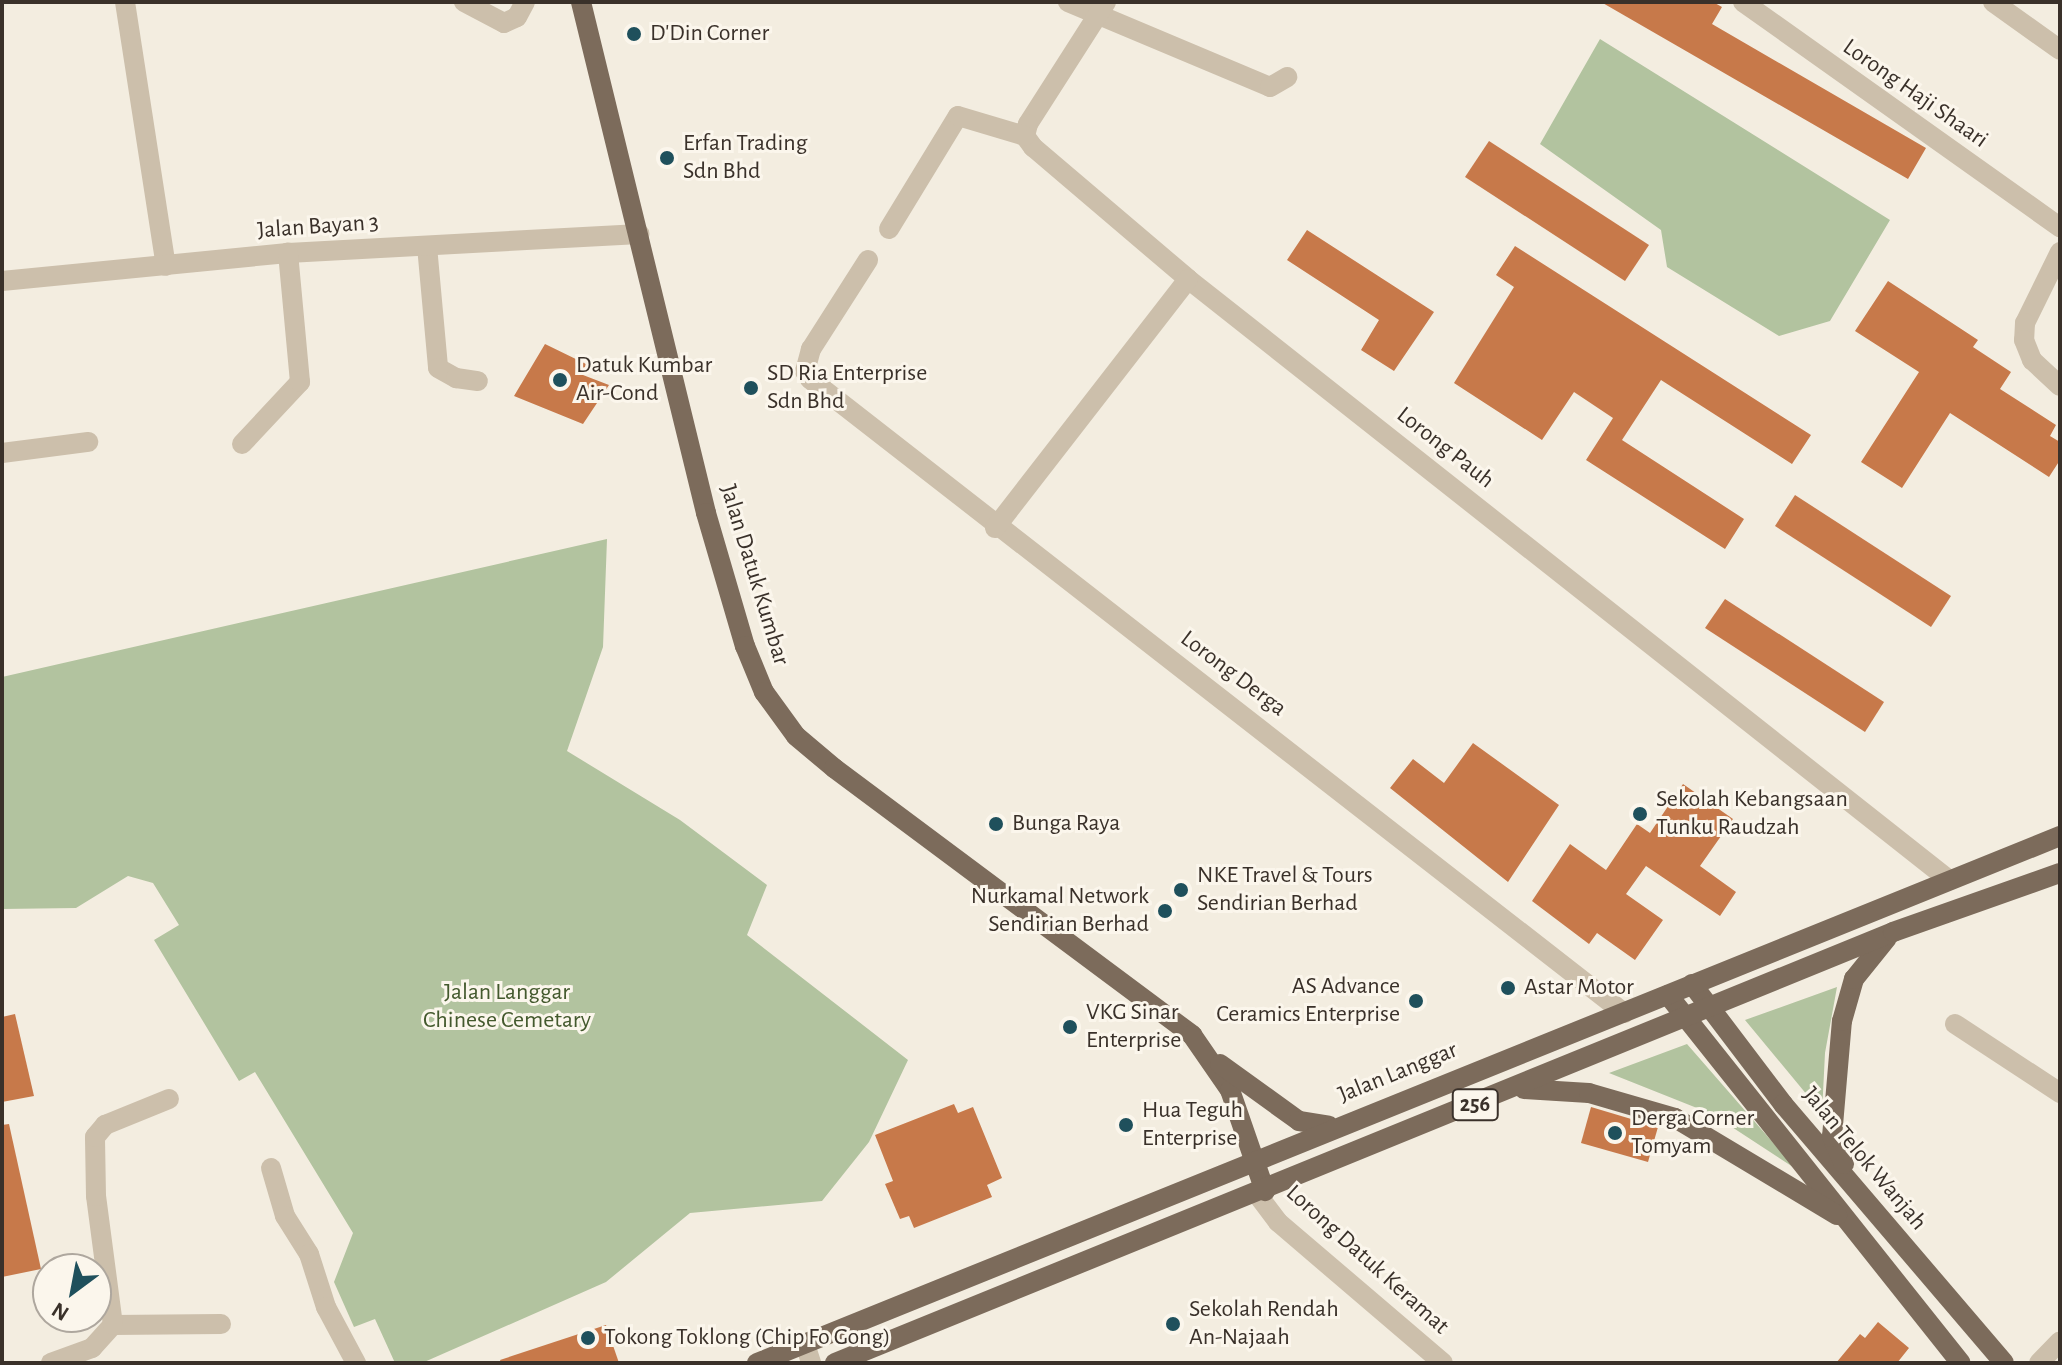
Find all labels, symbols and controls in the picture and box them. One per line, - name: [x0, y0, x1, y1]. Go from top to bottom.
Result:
- place label: D'Din Corner: [650, 20, 769, 48]
- marker: D'Din Corner: [625, 25, 643, 43]
- street label: Lorong Haji Shaari: [1837, 33, 1993, 155]
- place label: Erfan Trading Sdn Bhd: [683, 130, 807, 186]
- marker: Erfan Trading Sdn Bhd: [658, 149, 676, 167]
- street label: Jalan Bayan 3: [256, 208, 380, 246]
- place label: Datuk Kumbar Air-Cond: [576, 352, 712, 408]
- place label: SD Ria Enterprise Sdn Bhd: [767, 360, 927, 416]
- marker: Datuk Kumbar Air-Cond: [551, 371, 569, 389]
- marker: SD Ria Enterprise Sdn Bhd: [742, 379, 760, 397]
- street label: Lorong Pauh: [1390, 401, 1500, 495]
- street label: Jalan Datuk Kumbar: [713, 481, 795, 669]
- street label: Lorong Derga: [1174, 625, 1292, 723]
- place label: Sekolah Kebangsaan Tunku Raudzah: [1656, 786, 1848, 842]
- marker: Sekolah Kebangsaan Tunku Raudzah: [1631, 805, 1649, 823]
- place label: Bunga Raya: [1012, 810, 1120, 838]
- marker: Bunga Raya: [987, 815, 1005, 833]
- place label: NKE Travel & Tours Sendirian Berhad: [1197, 862, 1373, 918]
- marker: NKE Travel & Tours Sendirian Berhad: [1172, 881, 1190, 899]
- place label: Nurkamal Network Sendirian Berhad: [971, 883, 1149, 939]
- marker: Nurkamal Network Sendirian Berhad: [1156, 902, 1174, 920]
- place label: AS Advance Ceramics Enterprise: [1216, 973, 1400, 1029]
- place label: Astar Motor: [1524, 974, 1634, 1002]
- park label: Jalan Langgar Chinese Cemetary: [423, 979, 591, 1035]
- marker: Astar Motor: [1499, 979, 1517, 997]
- marker: AS Advance Ceramics Enterprise: [1407, 992, 1425, 1010]
- place label: VKG Sinar Enterprise: [1086, 999, 1181, 1055]
- marker: VKG Sinar Enterprise: [1061, 1018, 1079, 1036]
- street label: Jalan Langgar: [1334, 1036, 1462, 1110]
- street label: Jalan Telok Wanjah: [1796, 1081, 1932, 1237]
- road number: 256: [1451, 1087, 1499, 1123]
- place label: Hua Teguh Enterprise: [1142, 1097, 1243, 1153]
- place label: Derga Corner Tomyam: [1631, 1105, 1754, 1161]
- marker: Hua Teguh Enterprise: [1117, 1116, 1135, 1134]
- marker: Derga Corner Tomyam: [1606, 1124, 1624, 1142]
- street label: Lorong Datuk Keramat: [1279, 1179, 1455, 1341]
- north arrow: [32, 1253, 112, 1333]
- place label: Sekolah Rendah An-Najaah: [1189, 1296, 1339, 1352]
- text: N: [48, 1298, 73, 1325]
- marker: Sekolah Rendah An-Najaah: [1164, 1315, 1182, 1333]
- place label: Tokong Toklong (Chip Fo Gong): [604, 1324, 891, 1352]
- marker: Tokong Toklong (Chip Fo Gong): [579, 1329, 597, 1347]

